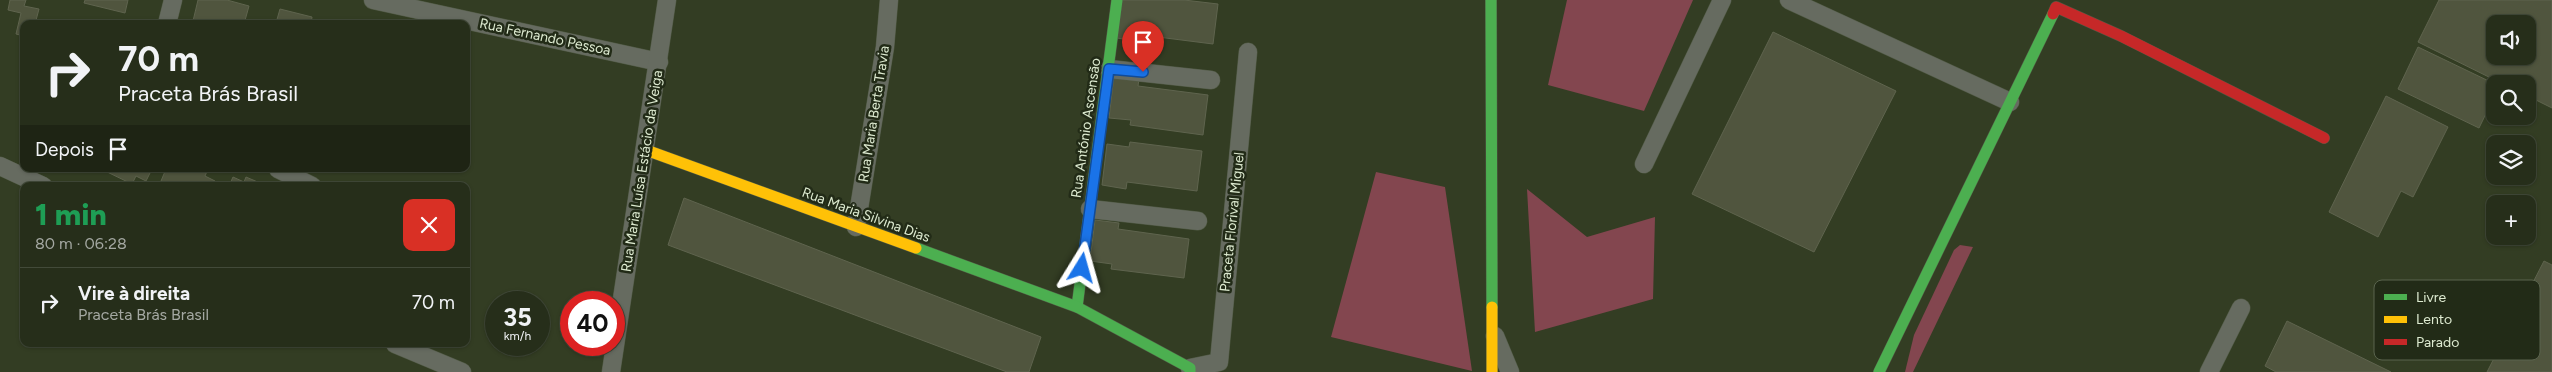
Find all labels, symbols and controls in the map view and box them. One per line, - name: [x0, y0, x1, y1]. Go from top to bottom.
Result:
- street label: Rua Fernando Pessoa: [478, 15, 612, 59]
- map controls: [2486, 15, 2536, 245]
- button: sound: [2486, 15, 2536, 65]
- pin: [1122, 21, 1164, 72]
- icon: arrive: [1129, 28, 1157, 56]
- text: 70 m: [118, 38, 199, 80]
- icon: right: [35, 40, 100, 105]
- street label: Rua Maria Berta Travia: [855, 45, 893, 183]
- street label: Rua António Ascensão: [1068, 57, 1104, 199]
- street label: Rua Maria Luísa Estácio da Veiga: [618, 69, 666, 273]
- button: search: [2486, 75, 2536, 125]
- text: Praceta Brás Brasil: [118, 80, 298, 107]
- icon: arrive: [104, 135, 132, 163]
- button: layers: [2486, 135, 2536, 185]
- text: Depois: [35, 138, 94, 161]
- street label: Praceta Florival Miguel: [1216, 151, 1248, 293]
- street label: Rua Maria Silvina Dias: [800, 184, 932, 246]
- button: +: [2486, 195, 2536, 245]
- text: 1 min: [35, 196, 107, 233]
- button: close: [403, 199, 455, 251]
- text: 80 m · 06:28: [35, 234, 127, 253]
- position arrow: [1055, 241, 1107, 293]
- legend: [2374, 280, 2540, 360]
- text: Vire à direita: [78, 282, 190, 305]
- icon: right: [35, 289, 63, 317]
- text: Livre: [2416, 289, 2447, 306]
- text: 70 m: [412, 291, 455, 314]
- speed limit sign: 40: [560, 291, 625, 356]
- text: 35: [503, 302, 532, 332]
- text: Praceta Brás Brasil: [78, 305, 209, 324]
- text: Lento: [2416, 311, 2452, 328]
- text: km/h: [504, 329, 531, 343]
- text: Parado: [2416, 334, 2459, 351]

